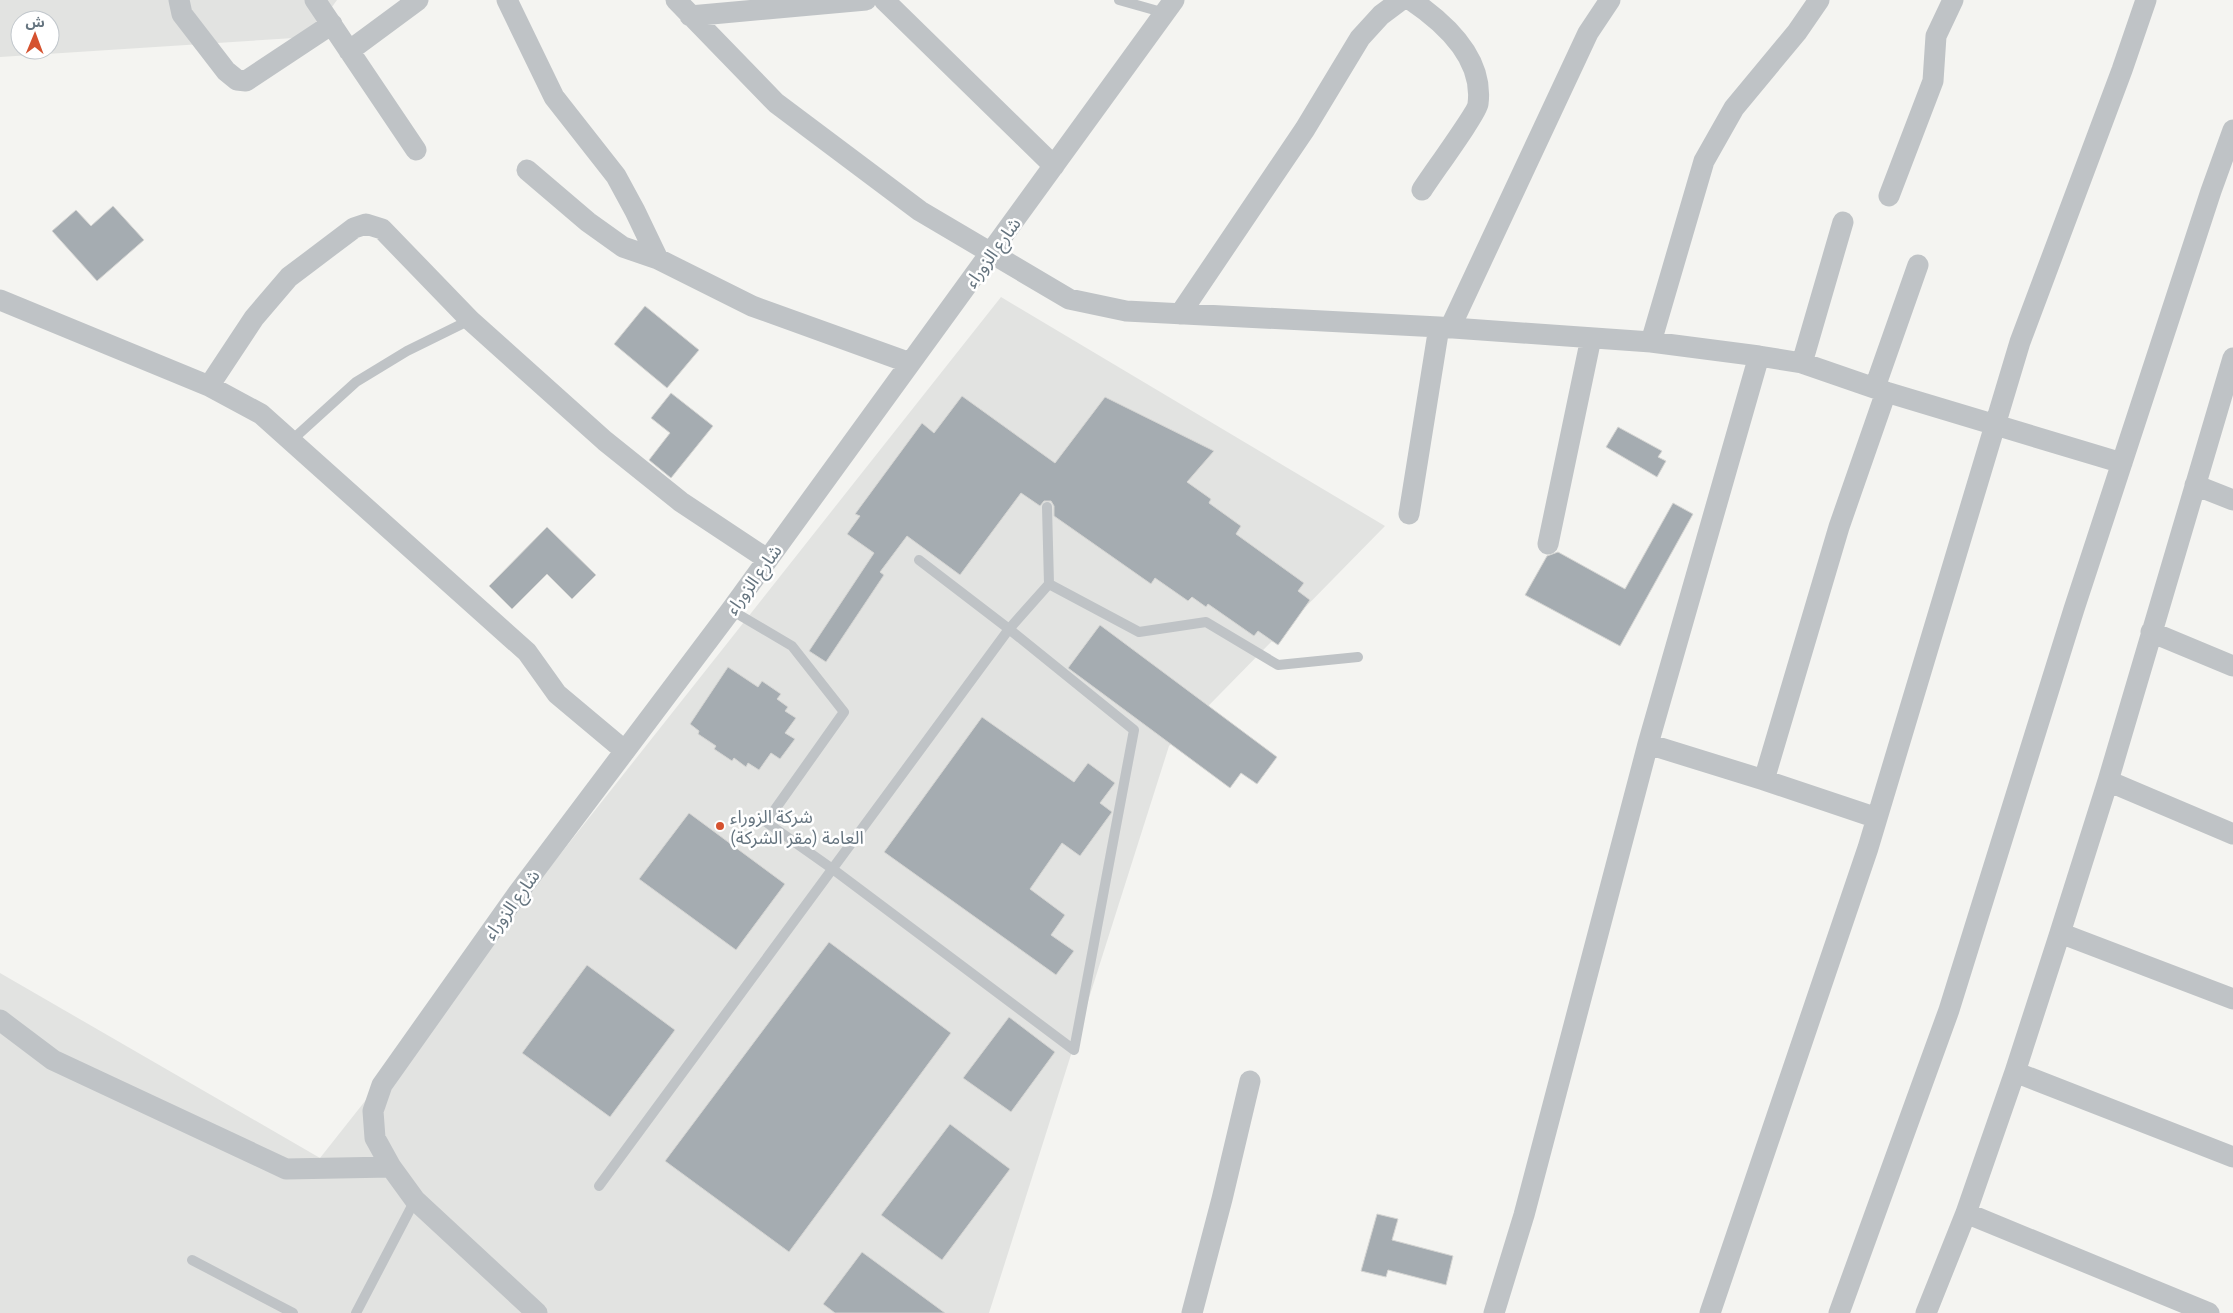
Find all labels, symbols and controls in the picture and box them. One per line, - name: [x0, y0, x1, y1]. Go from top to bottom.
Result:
- north arrow: [10, 10, 60, 60]
- text: ش: [25, 14, 45, 30]
- street label: شارع الزوراء: [960, 213, 1028, 294]
- street label: شارع الزوراء: [721, 540, 789, 621]
- place label: شركة الزوراء العامة (مقر الشركة): [730, 806, 864, 849]
- marker: شركة الزوراء العامة (مقر الشركة): [714, 820, 726, 832]
- street label: شارع الزوراء: [479, 865, 547, 946]

